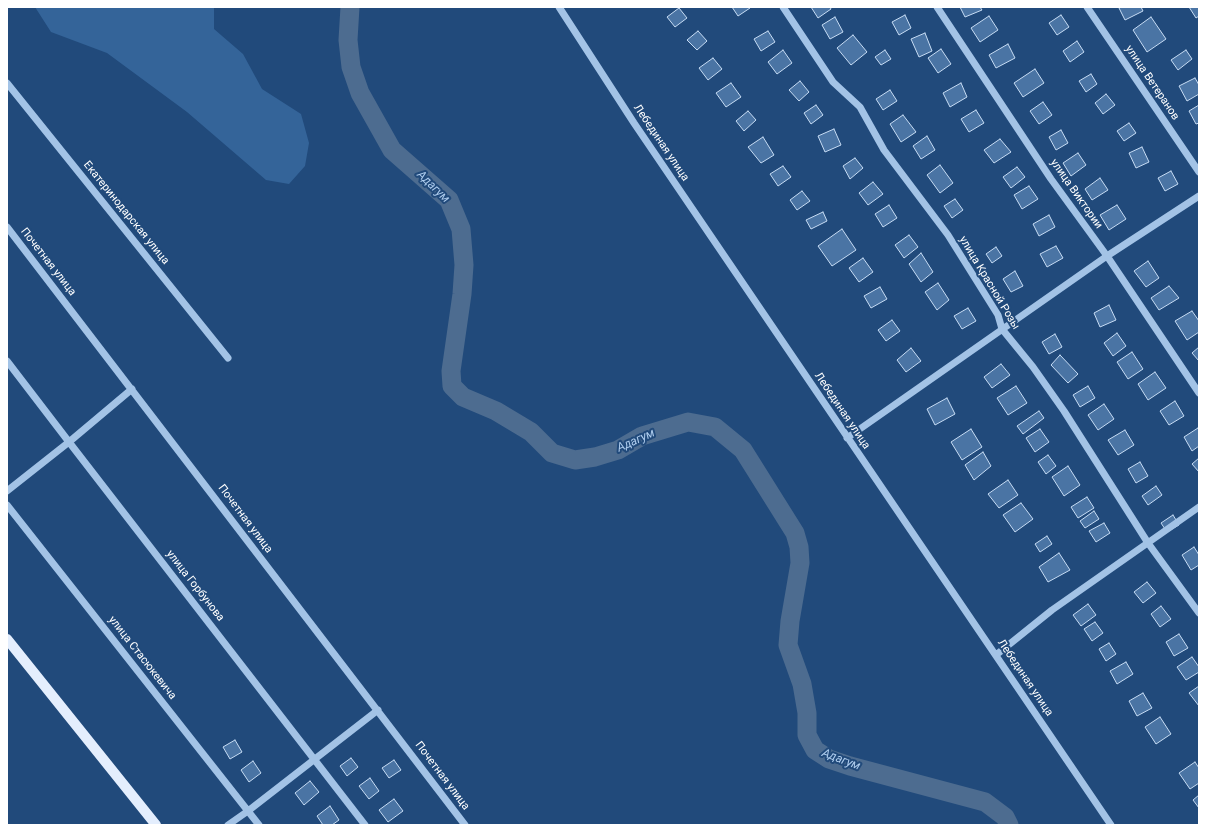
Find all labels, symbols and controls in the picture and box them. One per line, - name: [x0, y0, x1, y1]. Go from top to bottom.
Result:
- street label: улица Ветеранов: [1122, 43, 1182, 123]
- street label: Лебединая улица: [630, 102, 692, 184]
- street label: улица Виктории: [1047, 157, 1105, 231]
- street label: Екатеринодарская улица: [80, 159, 172, 267]
- water label: Адагум: [414, 168, 452, 206]
- street label: Почетная улица: [17, 225, 79, 299]
- street label: улица Красной Розы: [956, 234, 1022, 332]
- street label: Лебединая улица: [811, 370, 873, 452]
- water label: Адагум: [615, 426, 657, 456]
- street label: Почетная улица: [215, 482, 275, 556]
- street label: улица Горбунова: [163, 548, 227, 624]
- street label: улица Стасюкевича: [105, 614, 179, 702]
- street label: Лебединая улица: [994, 637, 1056, 719]
- street label: Почетная улица: [412, 739, 472, 813]
- water label: Адагум: [820, 746, 862, 774]

